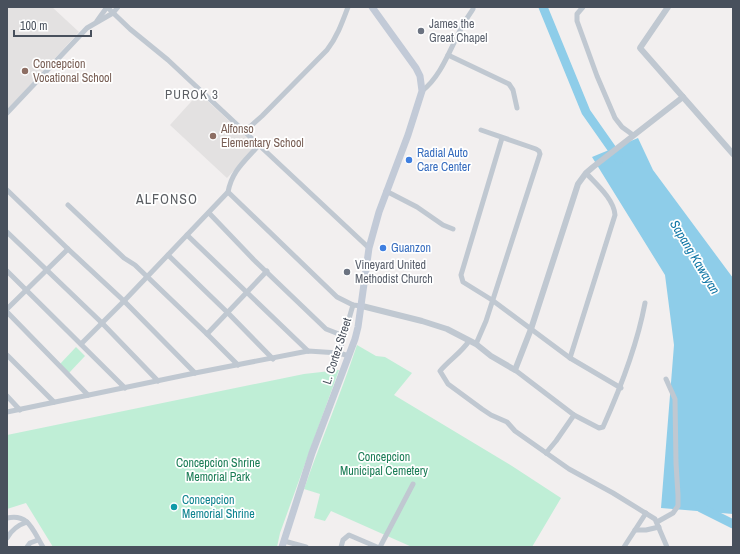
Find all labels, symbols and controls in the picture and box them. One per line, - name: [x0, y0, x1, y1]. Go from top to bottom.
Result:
- scale bar: [14, 12, 91, 38]
- place label: James the Great Chapel: [429, 16, 488, 46]
- text: 100 m: [20, 18, 47, 34]
- marker: James the Great Chapel: [416, 26, 426, 36]
- place label: Concepcion Vocational School: [33, 56, 112, 86]
- marker: Concepcion Vocational School: [20, 66, 30, 76]
- district label: PUROK 3: [165, 86, 219, 103]
- place label: Alfonso Elementary School: [220, 121, 304, 151]
- marker: Alfonso Elementary School: [208, 131, 218, 141]
- place label: Radial Auto Care Center: [417, 145, 471, 175]
- marker: Radial Auto Care Center: [404, 155, 414, 165]
- district label: ALFONSO: [135, 190, 198, 208]
- water label: Sapang Kawayan: [666, 217, 724, 297]
- place label: Guanzon: [391, 240, 431, 256]
- marker: Guanzon: [378, 243, 388, 253]
- place label: Vineyard United Methodist Church: [355, 257, 433, 287]
- marker: Vineyard United Methodist Church: [342, 267, 352, 277]
- street label: L. Cortez Street: [319, 316, 355, 386]
- park label: Concepcion Municipal Cemetery: [340, 449, 428, 479]
- park label: Concepcion Shrine Memorial Park: [176, 455, 260, 485]
- place label: Concepcion Memorial Shrine: [182, 492, 255, 522]
- marker: Concepcion Memorial Shrine: [169, 502, 179, 512]

